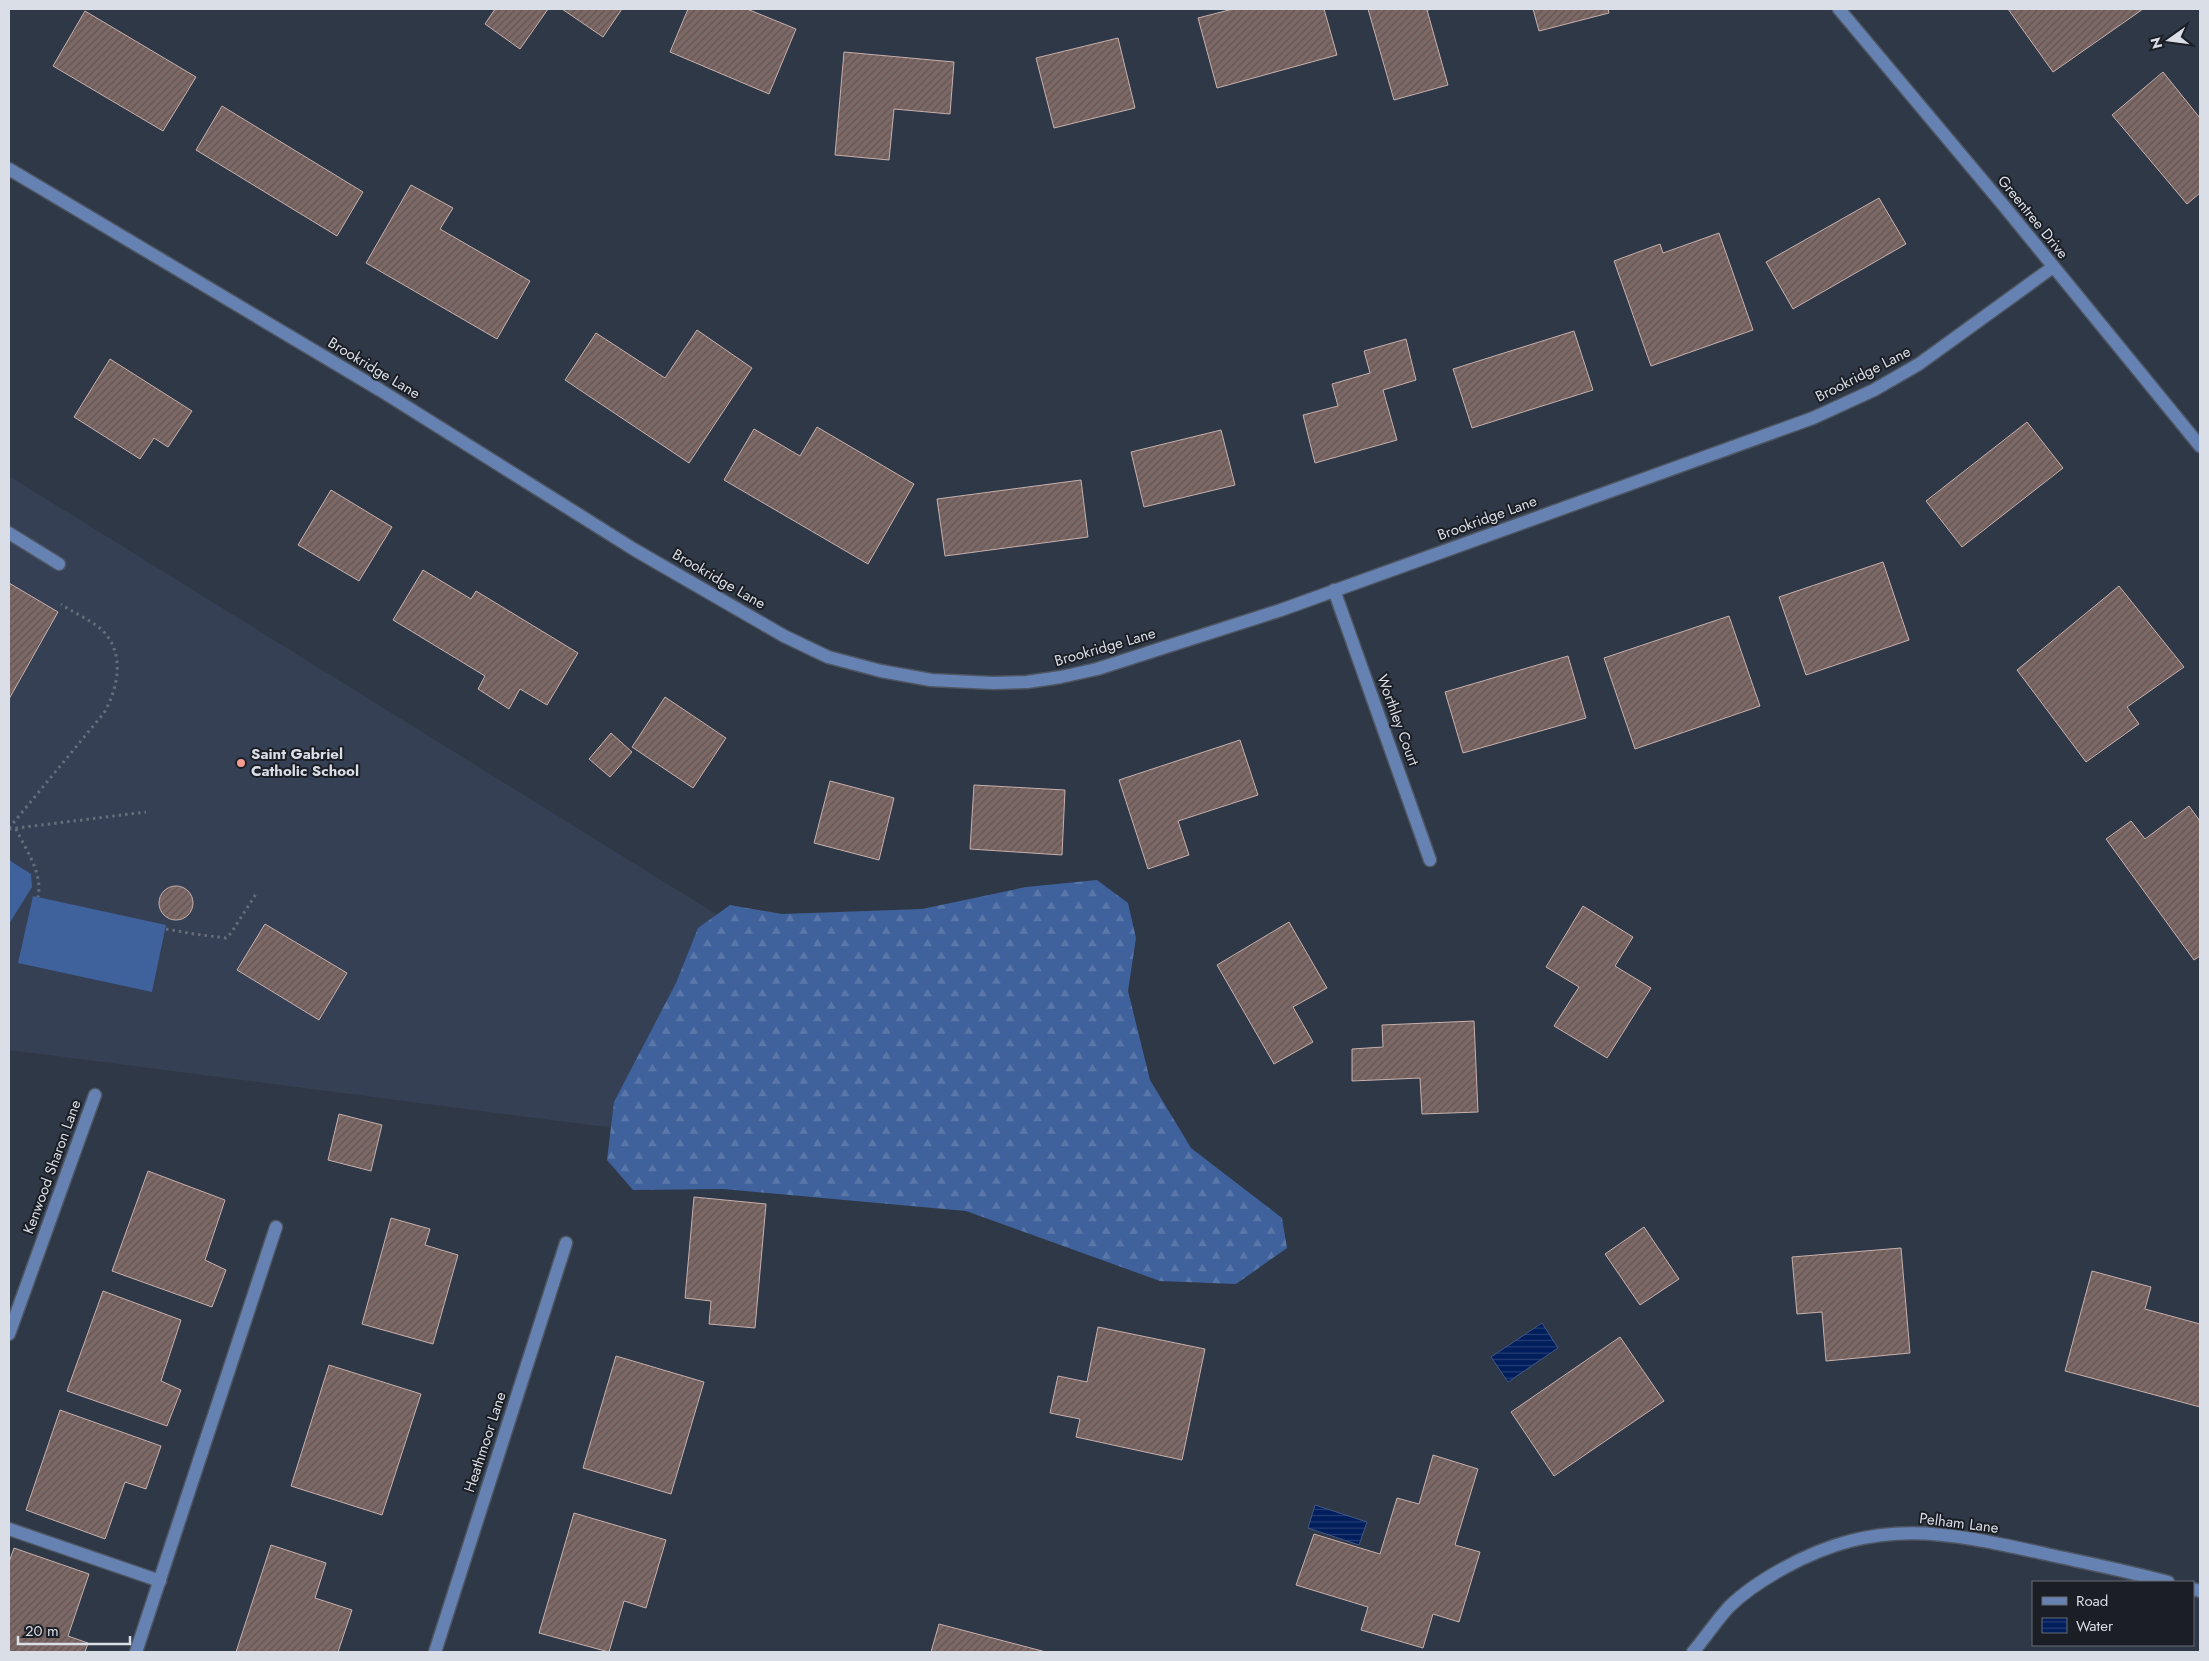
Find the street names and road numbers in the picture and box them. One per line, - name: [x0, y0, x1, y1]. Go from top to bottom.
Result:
- street label: Greentree Drive: [1992, 171, 2074, 264]
- street label: Brookridge Lane: [324, 332, 425, 404]
- street label: Brookridge Lane: [1812, 340, 1915, 407]
- street label: Brookridge Lane: [1434, 490, 1540, 546]
- street label: Brookridge Lane: [668, 543, 770, 615]
- street label: Brookridge Lane: [1052, 622, 1158, 672]
- street label: Worthley Court: [1371, 671, 1425, 769]
- street label: Kenwood Sharon Lane: [17, 1097, 87, 1237]
- street label: Heathmoor Lane: [458, 1389, 512, 1495]
- street label: Pelham Lane: [1918, 1507, 2000, 1539]

